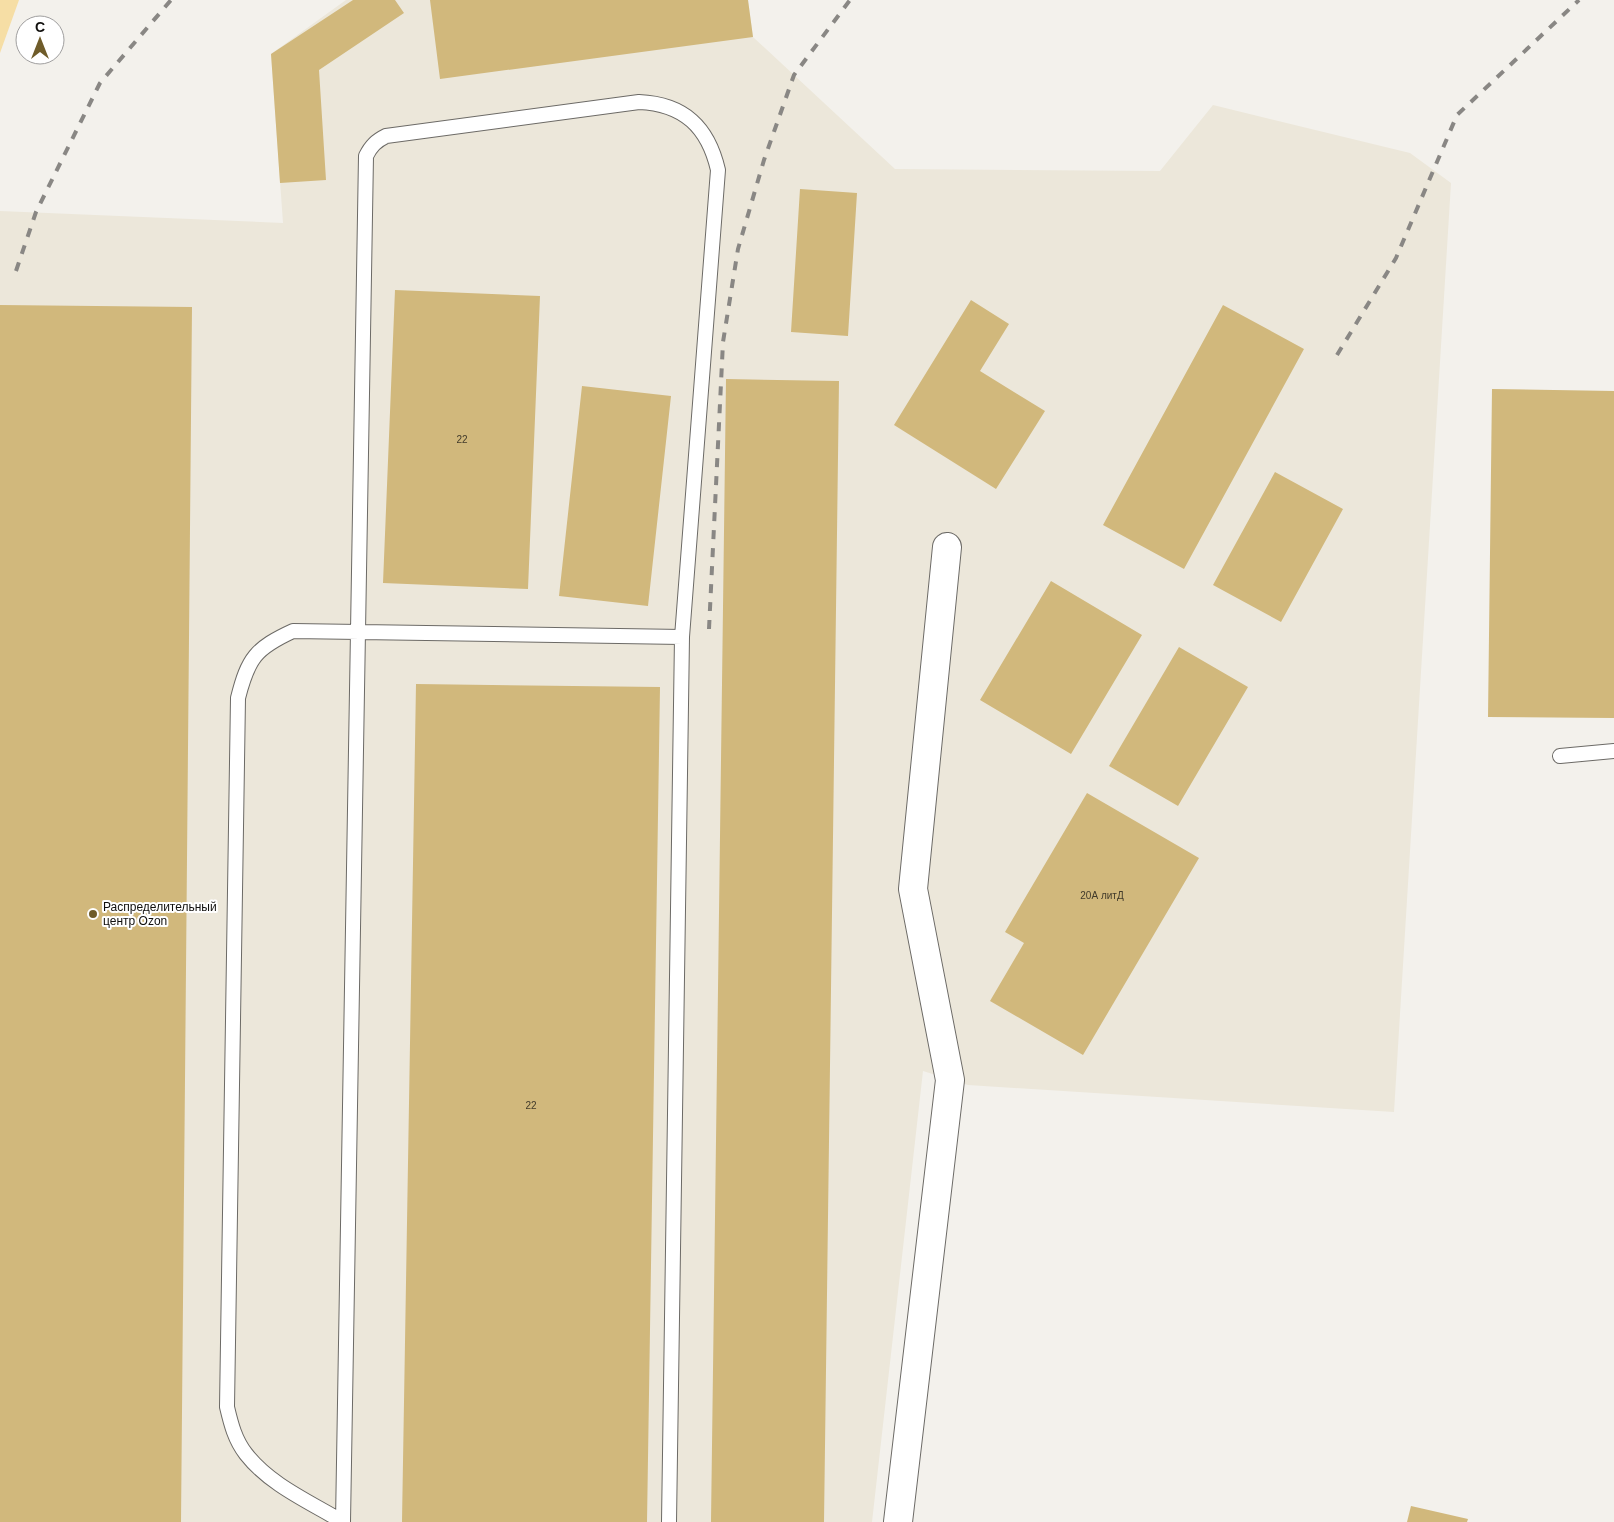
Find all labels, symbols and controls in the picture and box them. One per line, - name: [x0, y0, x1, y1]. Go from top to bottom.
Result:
- north arrow: [15, 15, 65, 65]
- text: С: [35, 19, 45, 35]
- house number: 22: [456, 434, 468, 445]
- house number: 20А литД: [1080, 890, 1124, 901]
- place label: Распределительный центр Ozon: [103, 900, 217, 928]
- marker: Распределительный центр Ozon: [87, 908, 99, 920]
- house number: 22: [525, 1100, 537, 1111]

